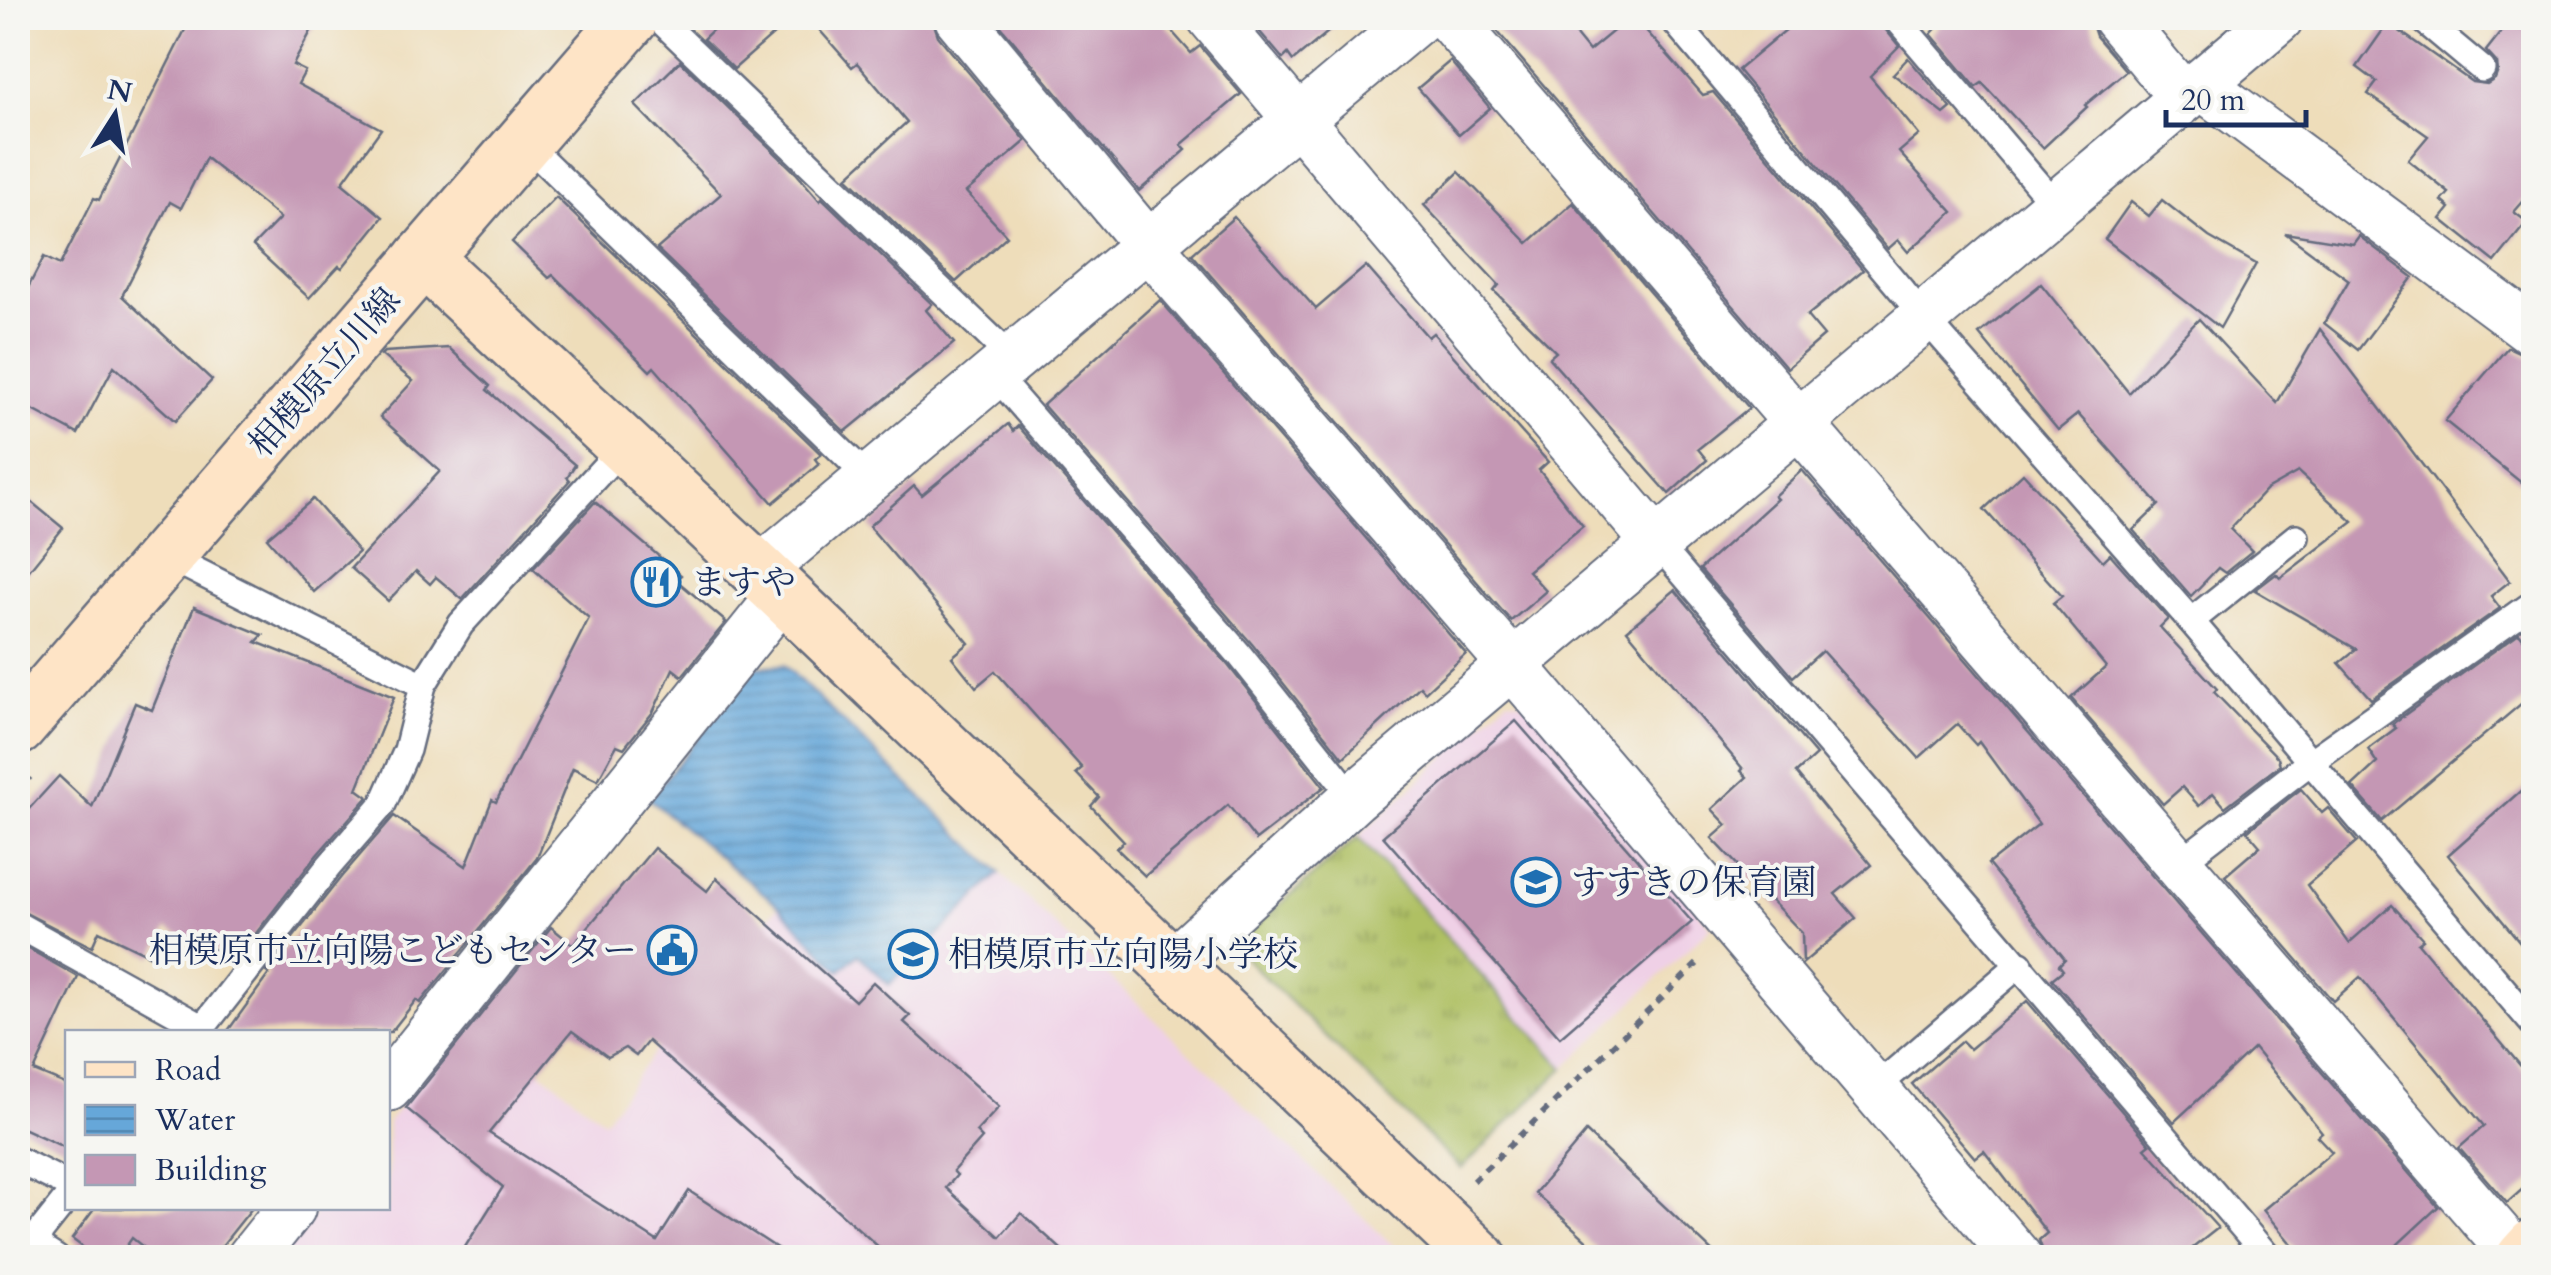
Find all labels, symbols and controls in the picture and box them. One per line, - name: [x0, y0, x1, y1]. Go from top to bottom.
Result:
- north arrow: [65, 65, 165, 165]
- scale bar: [2166, 65, 2306, 127]
- text: N: [104, 70, 135, 112]
- text: 20 m: [2181, 80, 2246, 121]
- street label: 相模原立川線: [238, 278, 412, 468]
- restaurant icon: ますや: [630, 556, 682, 608]
- place label: ますや: [691, 559, 796, 607]
- school or university icon: すすきの保育園: [1510, 856, 1562, 908]
- place label: すすきの保育園: [1571, 859, 1816, 907]
- public building icon: 相模原市立向陽こどもセンター: [646, 924, 698, 976]
- place label: 相模原市立向陽こどもセンター: [148, 927, 637, 975]
- school or university icon: 相模原市立向陽小学校: [887, 928, 939, 980]
- place label: 相模原市立向陽小学校: [948, 931, 1298, 979]
- legend: [65, 1030, 390, 1210]
- text: Road: [155, 1050, 221, 1091]
- text: Water: [154, 1100, 235, 1141]
- text: Building: [155, 1150, 266, 1191]

